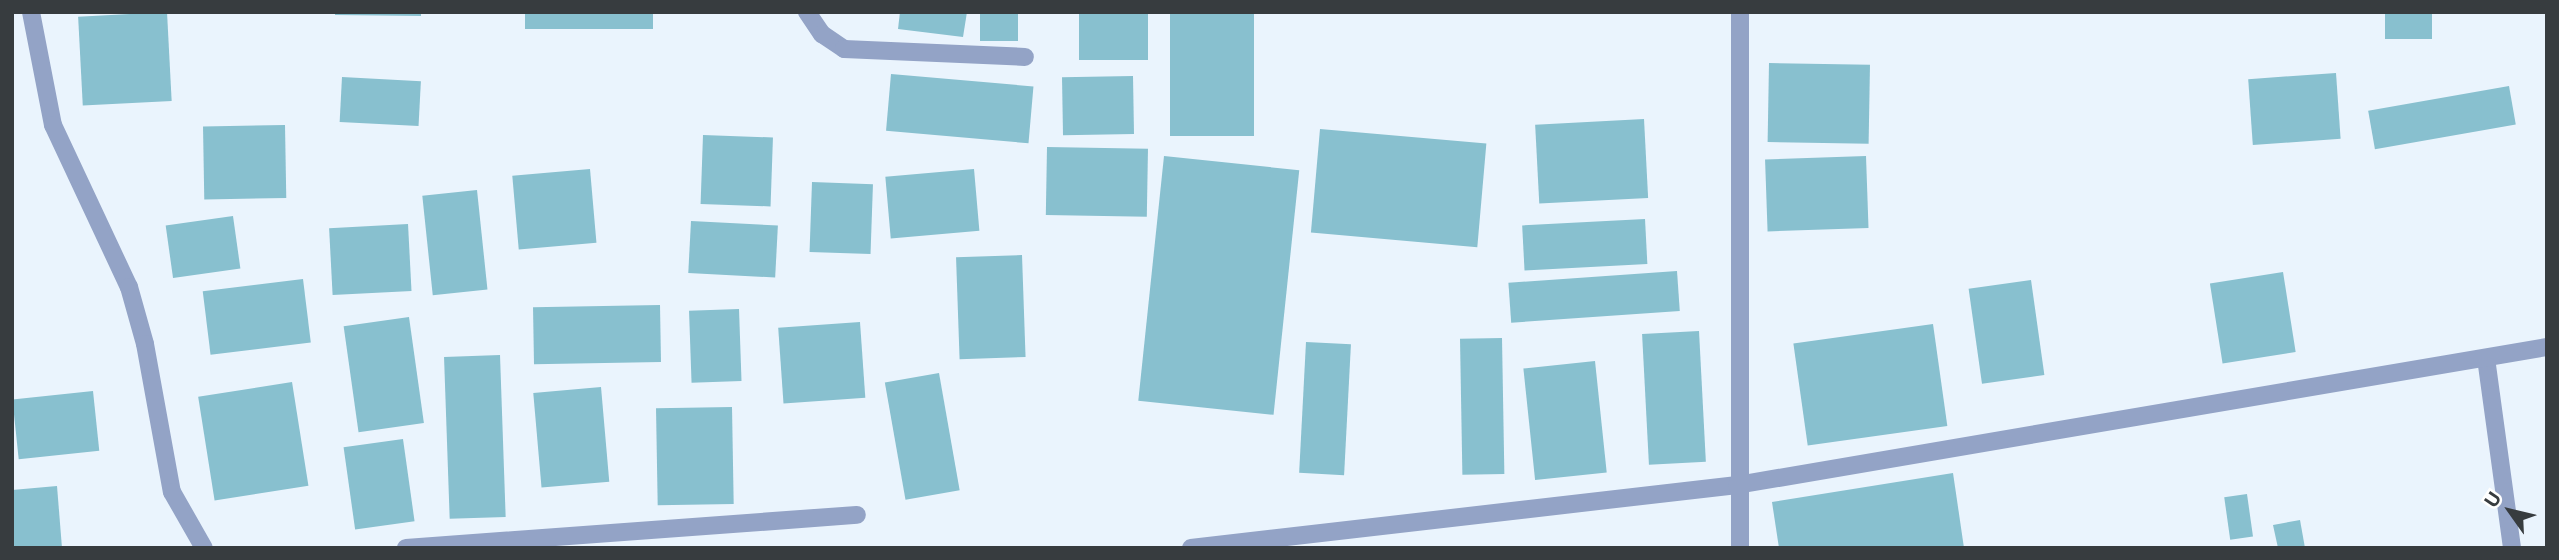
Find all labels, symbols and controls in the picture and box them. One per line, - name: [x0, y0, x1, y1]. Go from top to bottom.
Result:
- north arrow: [2475, 476, 2545, 546]
- text: U: [2478, 486, 2507, 512]

